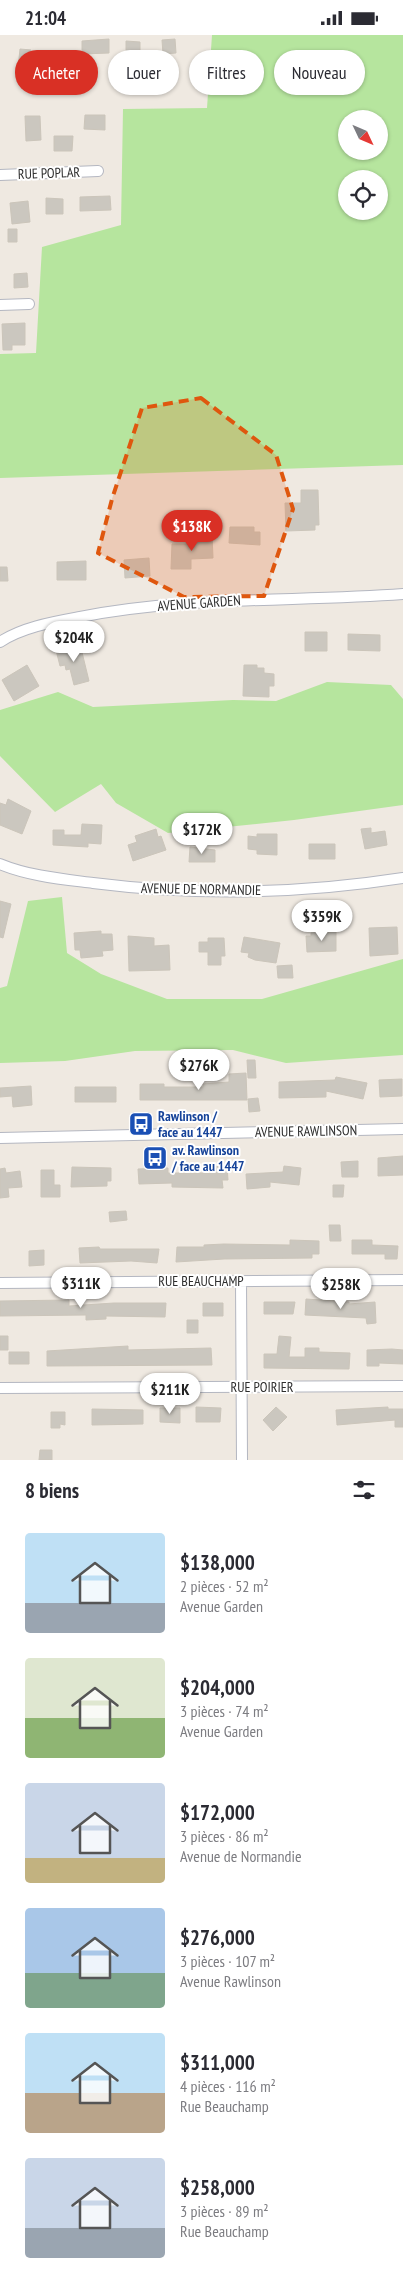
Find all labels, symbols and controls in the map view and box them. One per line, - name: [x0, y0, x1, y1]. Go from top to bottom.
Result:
- text: 21:04: [25, 6, 66, 30]
- chip: Acheter: [15, 50, 98, 95]
- chip: Louer: [108, 50, 179, 95]
- chip: Filtres: [189, 50, 264, 95]
- chip: Nouveau: [274, 50, 365, 95]
- north arrow: [338, 110, 388, 160]
- map controls: [338, 110, 388, 220]
- street label: RUE POPLAR: [18, 163, 81, 183]
- button: locate: [338, 170, 388, 220]
- pin: $138K: [157, 509, 227, 552]
- text: $138K: [173, 516, 211, 536]
- street label: AVENUE GARDEN: [157, 591, 241, 615]
- pin: $204K: [39, 621, 109, 663]
- text: $204K: [55, 627, 93, 647]
- pin: $172K: [167, 813, 237, 855]
- text: $172K: [183, 819, 221, 839]
- street label: AVENUE DE NORMANDIE: [141, 879, 261, 899]
- pin: $359K: [287, 899, 357, 942]
- text: $359K: [303, 906, 341, 926]
- pin: $276K: [164, 1049, 234, 1091]
- text: $276K: [180, 1055, 218, 1075]
- place label: Rawlinson / face au 1447: [158, 1107, 223, 1141]
- bus stop icon: Rawlinson / face au 1447: [128, 1111, 154, 1137]
- street label: AVENUE RAWLINSON: [255, 1121, 357, 1141]
- place label: av. Rawlinson / face au 1447: [171, 1141, 245, 1175]
- bus stop icon: av. Rawlinson / face au 1447: [142, 1145, 168, 1171]
- pin: $311K: [46, 1267, 116, 1309]
- pin: $258K: [306, 1267, 376, 1310]
- street label: RUE BEAUCHAMP: [158, 1272, 244, 1290]
- text: $311K: [62, 1273, 100, 1293]
- text: $258K: [322, 1274, 360, 1294]
- pin: $211K: [135, 1373, 205, 1415]
- street label: RUE POIRIER: [231, 1378, 294, 1396]
- text: $211K: [151, 1379, 189, 1399]
- icon: filters: [350, 1476, 378, 1504]
- text: 8 biens: [25, 1477, 79, 1504]
- text: $138,000: [180, 1549, 255, 1576]
- icon: home: [65, 1553, 125, 1613]
- text: 2 pièces · 52 m²: [180, 1576, 269, 1596]
- text: Avenue Garden: [180, 1596, 263, 1616]
- text: $204,000: [180, 1674, 255, 1701]
- icon: home: [65, 1678, 125, 1738]
- text: 3 pièces · 74 m²: [180, 1701, 269, 1721]
- text: Avenue Garden: [180, 1721, 263, 1741]
- text: $172,000: [180, 1799, 255, 1826]
- icon: home: [65, 1803, 125, 1863]
- text: 3 pièces · 86 m²: [180, 1826, 269, 1846]
- text: Avenue de Normandie: [180, 1846, 302, 1866]
- text: $276,000: [180, 1924, 255, 1951]
- icon: home: [65, 1928, 125, 1988]
- text: 3 pièces · 107 m²: [180, 1951, 275, 1971]
- text: Avenue Rawlinson: [180, 1971, 281, 1991]
- text: $311,000: [180, 2049, 255, 2076]
- icon: home: [65, 2053, 125, 2113]
- text: 4 pièces · 116 m²: [180, 2076, 276, 2096]
- text: Rue Beauchamp: [180, 2096, 269, 2116]
- text: $258,000: [180, 2174, 255, 2201]
- icon: home: [65, 2178, 125, 2238]
- text: 3 pièces · 89 m²: [180, 2201, 269, 2221]
- text: Rue Beauchamp: [180, 2221, 269, 2241]

